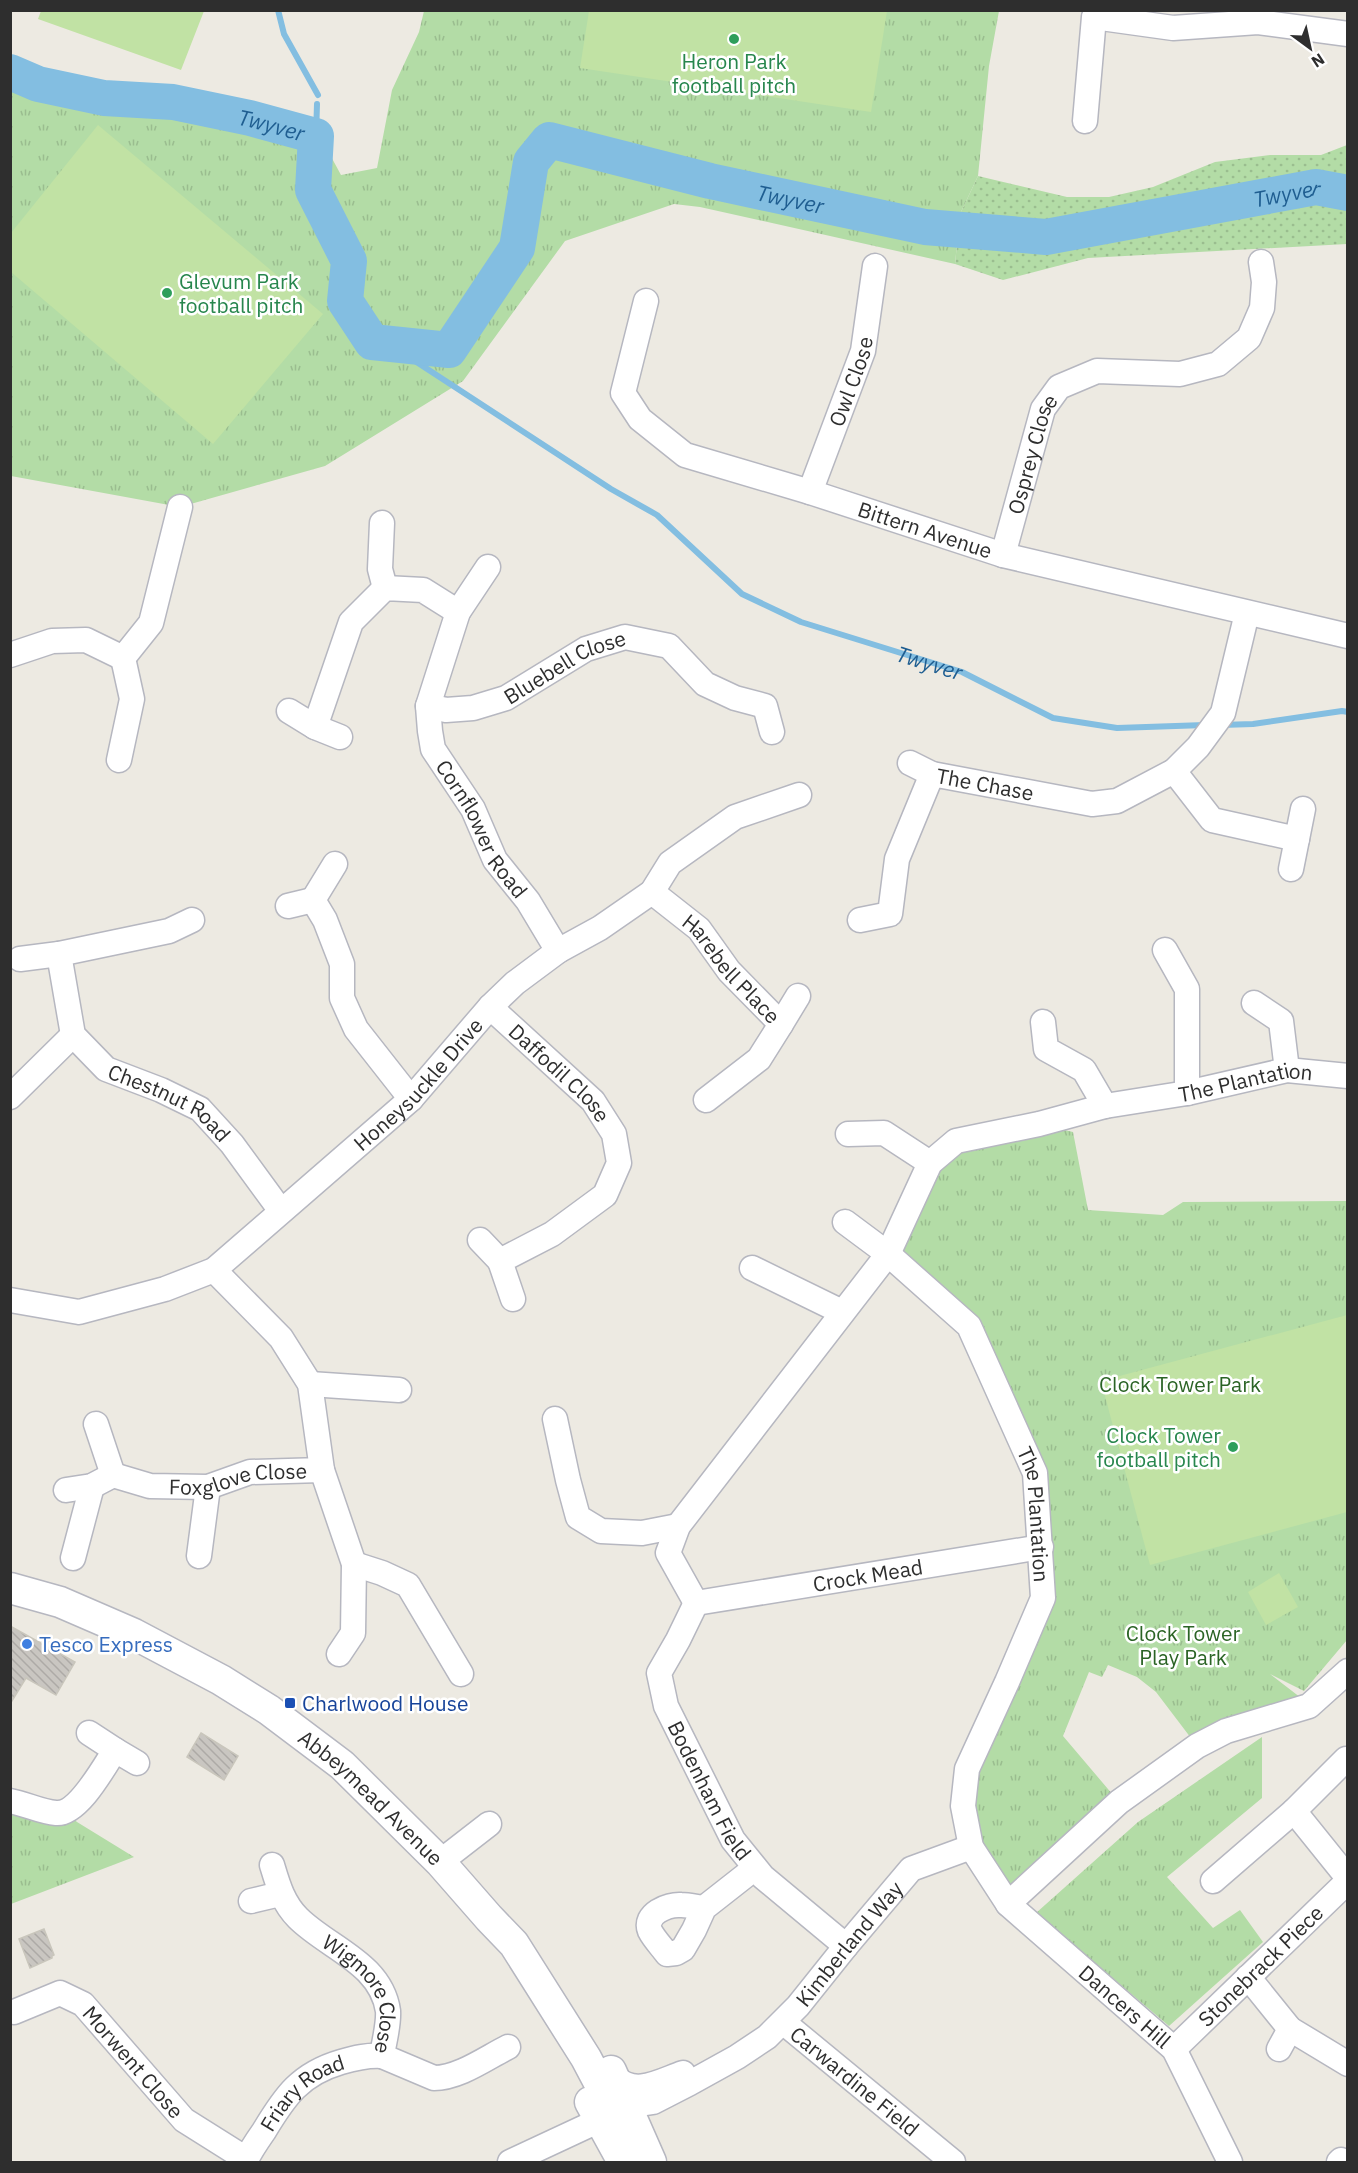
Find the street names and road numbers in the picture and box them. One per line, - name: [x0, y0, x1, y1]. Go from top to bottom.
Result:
- street label: Owl Close: [822, 335, 879, 430]
- street label: Osprey Close: [1001, 388, 1064, 517]
- street label: Bittern Avenue: [854, 495, 996, 565]
- street label: Bluebell Close: [498, 624, 629, 710]
- street label: Cornflower Road: [430, 754, 534, 904]
- street label: The Chase: [934, 761, 1036, 807]
- street label: Harebell Place: [677, 907, 787, 1029]
- street label: Honeysuckle Drive: [347, 1012, 489, 1157]
- street label: Daffodil Close: [503, 1017, 617, 1127]
- street label: The Plantation: [1176, 1056, 1314, 1108]
- street label: Chestnut Road: [104, 1057, 237, 1148]
- street label: The Plantation: [1011, 1442, 1056, 1583]
- street label: Foxglove Close: [169, 1456, 308, 1501]
- street label: Crock Mead: [811, 1552, 925, 1598]
- street label: Bodenham Field: [662, 1716, 758, 1866]
- street label: Abbeymead Avenue: [293, 1723, 449, 1871]
- street label: Kimberland Way: [789, 1875, 909, 2012]
- street label: Stonebrack Piece: [1192, 1899, 1329, 2033]
- street label: Wigmore Close: [317, 1928, 402, 2056]
- street label: Dancers Hill: [1073, 1958, 1177, 2054]
- street label: Morwent Close: [77, 2000, 190, 2124]
- street label: Carwardine Field: [784, 2020, 925, 2143]
- street label: Friary Road: [253, 2048, 348, 2136]

